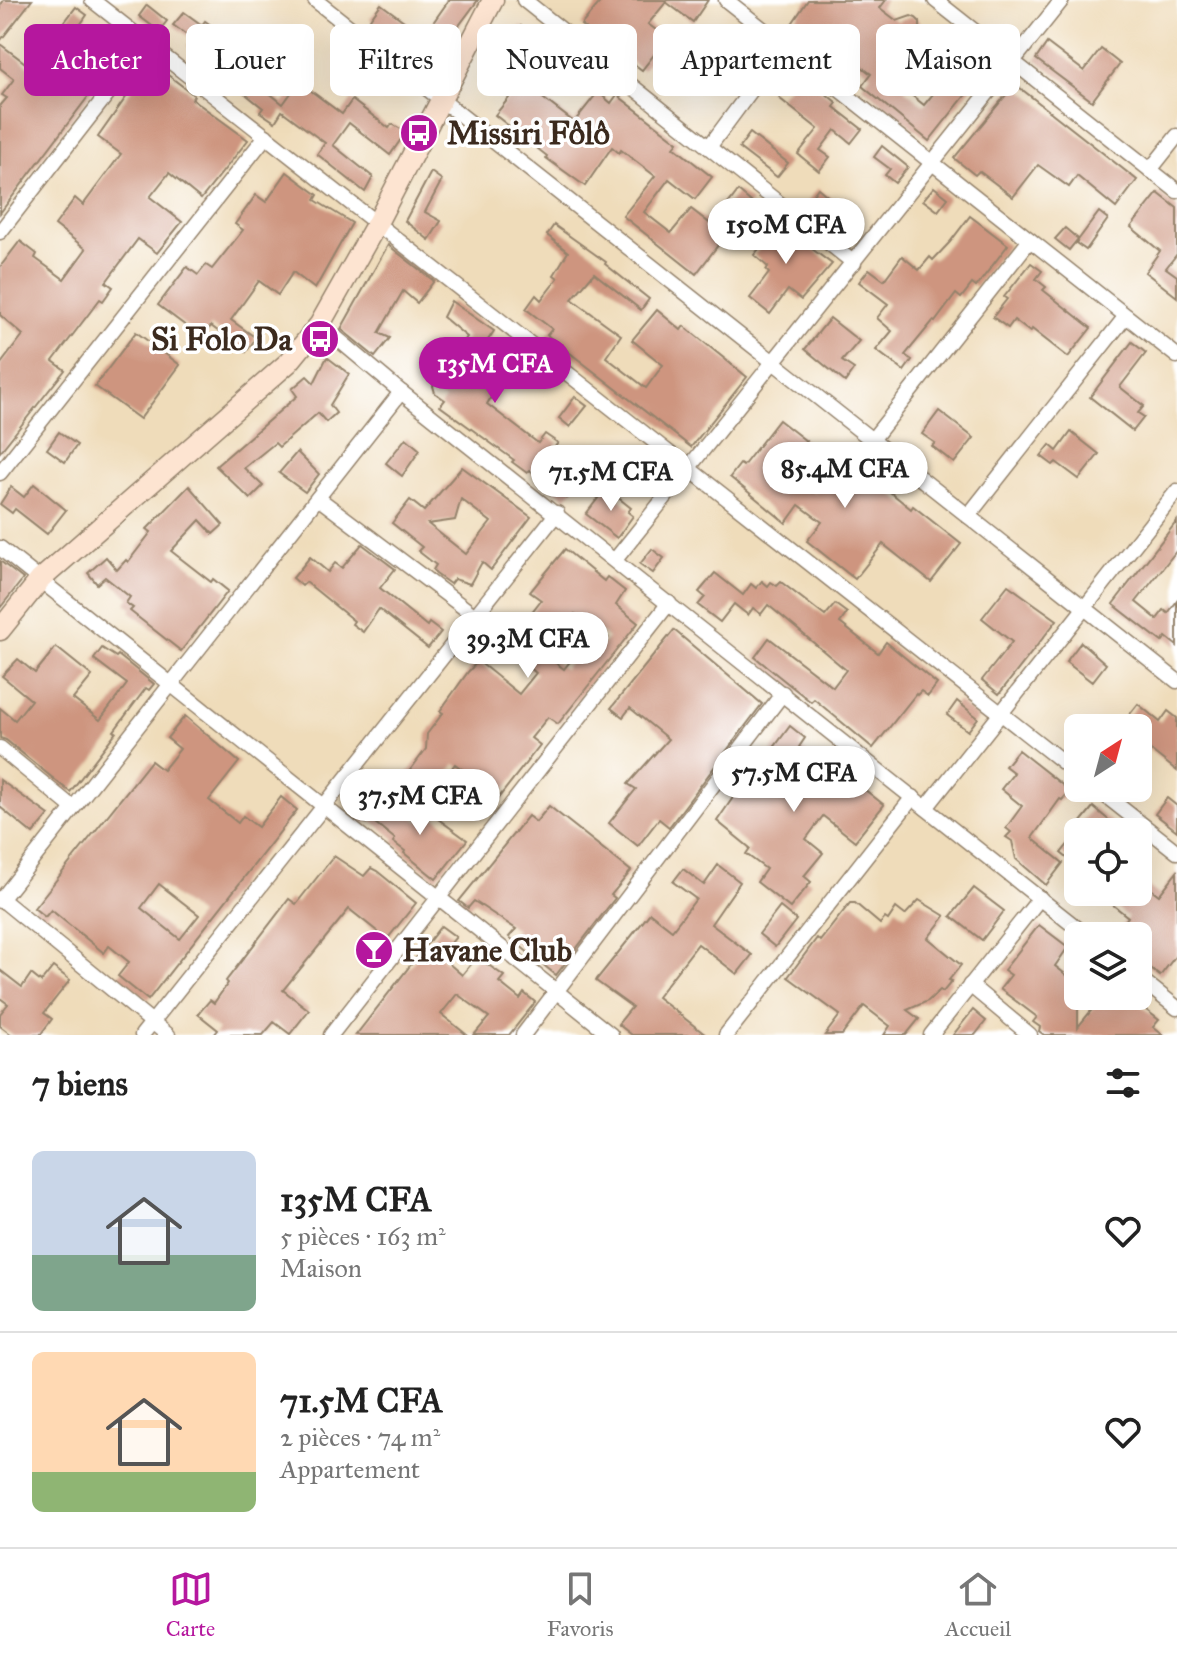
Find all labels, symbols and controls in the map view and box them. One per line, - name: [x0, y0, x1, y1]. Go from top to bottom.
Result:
- chip: Acheter: [24, 24, 170, 96]
- chip: Louer: [186, 24, 314, 96]
- chip: Filtres: [330, 24, 461, 96]
- chip: Nouveau: [477, 24, 637, 96]
- chip: Appartement: [653, 24, 860, 96]
- chip: Maison: [876, 24, 1020, 96]
- bus stop icon: Missiri Fôlô: [398, 112, 440, 154]
- place label: Missiri Fôlô: [447, 114, 610, 153]
- pin: 150M CFA: [703, 198, 869, 266]
- text: 150M CFA: [726, 208, 846, 240]
- bus stop icon: Si Folo Da: [299, 318, 341, 360]
- place label: Si Folo Da: [151, 320, 293, 359]
- pin: 135M CFA: [412, 337, 578, 405]
- text: 135M CFA: [437, 347, 553, 379]
- pin: 85.4M CFA: [753, 442, 937, 510]
- pin: 71.5M CFA: [519, 445, 703, 513]
- text: 85.4M CFA: [781, 452, 909, 484]
- text: 71.5M CFA: [549, 455, 673, 487]
- pin: 39.3M CFA: [436, 612, 620, 680]
- text: 39.3M CFA: [466, 622, 590, 654]
- north arrow: [1064, 714, 1152, 802]
- map controls: [1064, 714, 1152, 1010]
- pin: 57.5M CFA: [702, 746, 886, 814]
- text: 57.5M CFA: [731, 756, 857, 788]
- pin: 37.5M CFA: [328, 769, 512, 837]
- text: 37.5M CFA: [358, 779, 482, 811]
- button: locate: [1064, 818, 1152, 906]
- button: layers: [1064, 922, 1152, 1010]
- bar icon: Havane Club: [353, 929, 395, 971]
- place label: Havane Club: [402, 931, 572, 970]
- icon: filters: [1101, 1061, 1145, 1105]
- text: 7 biens: [32, 1063, 128, 1104]
- text: 135M CFA: [280, 1179, 432, 1220]
- icon: home: [96, 1183, 192, 1279]
- icon: heart: [1101, 1209, 1145, 1253]
- text: 5 pièces · 163 m²: [280, 1220, 446, 1252]
- text: Maison: [280, 1252, 362, 1284]
- text: 71.5M CFA: [280, 1380, 443, 1421]
- icon: home: [96, 1384, 192, 1480]
- icon: heart: [1101, 1410, 1145, 1454]
- text: 2 pièces · 74 m²: [280, 1421, 440, 1453]
- text: Appartement: [280, 1453, 420, 1485]
- tab: Carte: [166, 1567, 215, 1642]
- tab: Favoris: [547, 1567, 614, 1642]
- tab: Accueil: [945, 1567, 1011, 1642]

